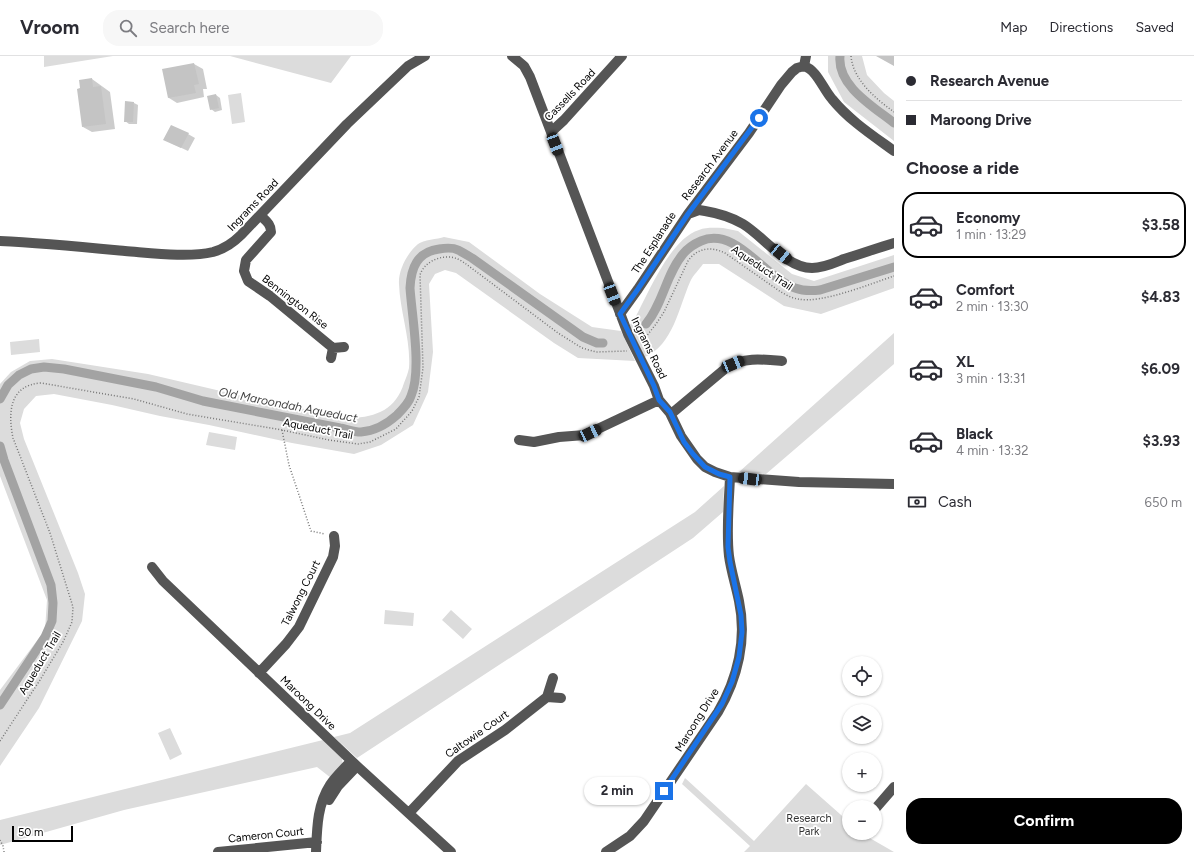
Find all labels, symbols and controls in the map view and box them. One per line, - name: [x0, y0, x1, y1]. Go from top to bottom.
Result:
- search box: [103, 10, 383, 46]
- text: Vroom: [20, 16, 79, 39]
- icon: search: [117, 17, 139, 39]
- text: Search here: [149, 19, 229, 37]
- text: Map: [1000, 19, 1028, 36]
- text: Directions: [1050, 19, 1113, 36]
- text: Saved: [1135, 19, 1174, 36]
- street label: Cassells Road: [542, 66, 598, 124]
- text: Research Avenue: [930, 72, 1049, 90]
- route start: [750, 109, 768, 127]
- text: Maroong Drive: [930, 111, 1032, 129]
- street label: Research Avenue: [679, 127, 741, 203]
- car: [545, 131, 565, 157]
- text: Choose a ride: [906, 157, 1019, 179]
- street label: Ingrams Road: [225, 176, 281, 234]
- icon: car: [908, 207, 944, 243]
- text: Economy: [956, 209, 1021, 227]
- street label: The Esplanade: [629, 210, 679, 276]
- text: $3.58: [1142, 216, 1180, 234]
- text: 1 min · 13:29: [956, 227, 1026, 242]
- car: [768, 242, 794, 266]
- street label: Aqueduct Trail: [729, 243, 795, 293]
- street label: Bennington Rise: [259, 272, 331, 332]
- icon: car: [908, 279, 944, 315]
- car: [602, 281, 622, 307]
- text: Comfort: [956, 281, 1015, 299]
- text: $4.83: [1141, 288, 1180, 306]
- text: 2 min · 13:30: [956, 299, 1029, 314]
- street label: Ingrams Road: [628, 315, 670, 381]
- icon: car: [908, 351, 944, 387]
- text: XL: [956, 353, 974, 371]
- car: [720, 354, 746, 374]
- text: $6.09: [1141, 360, 1180, 378]
- text: 3 min · 13:31: [956, 371, 1026, 386]
- water label: Old Maroondah Aqueduct: [217, 385, 359, 425]
- street label: Aqueduct Trail: [282, 416, 354, 442]
- car: [577, 422, 603, 444]
- icon: car: [908, 423, 944, 459]
- text: Black: [956, 425, 993, 443]
- text: $3.93: [1143, 432, 1180, 450]
- text: 4 min · 13:32: [956, 443, 1028, 458]
- car: [737, 472, 763, 486]
- icon: cash: [906, 491, 928, 513]
- text: Cash: [938, 493, 972, 511]
- text: 650 m: [1145, 495, 1182, 510]
- street label: Talwong Court: [279, 558, 323, 628]
- street label: Aqueduct Trail: [16, 629, 64, 697]
- map controls: [842, 656, 882, 840]
- button: locate: [842, 656, 882, 696]
- street label: Maroong Drive: [278, 673, 338, 733]
- street label: Maroong Drive: [672, 686, 722, 754]
- button: layers: [842, 704, 882, 744]
- street label: Caltowie Court: [443, 707, 511, 761]
- button: +: [842, 752, 882, 792]
- callout: 2 min: [584, 777, 650, 805]
- route end: [655, 782, 673, 800]
- text: 2 min: [601, 783, 633, 798]
- button: Confirm: [906, 798, 1182, 844]
- button: −: [842, 800, 882, 840]
- park label: Research Park: [786, 812, 832, 838]
- scale bar: [12, 824, 73, 843]
- street label: Cameron Court: [227, 825, 305, 845]
- text: 50 m: [18, 826, 43, 839]

